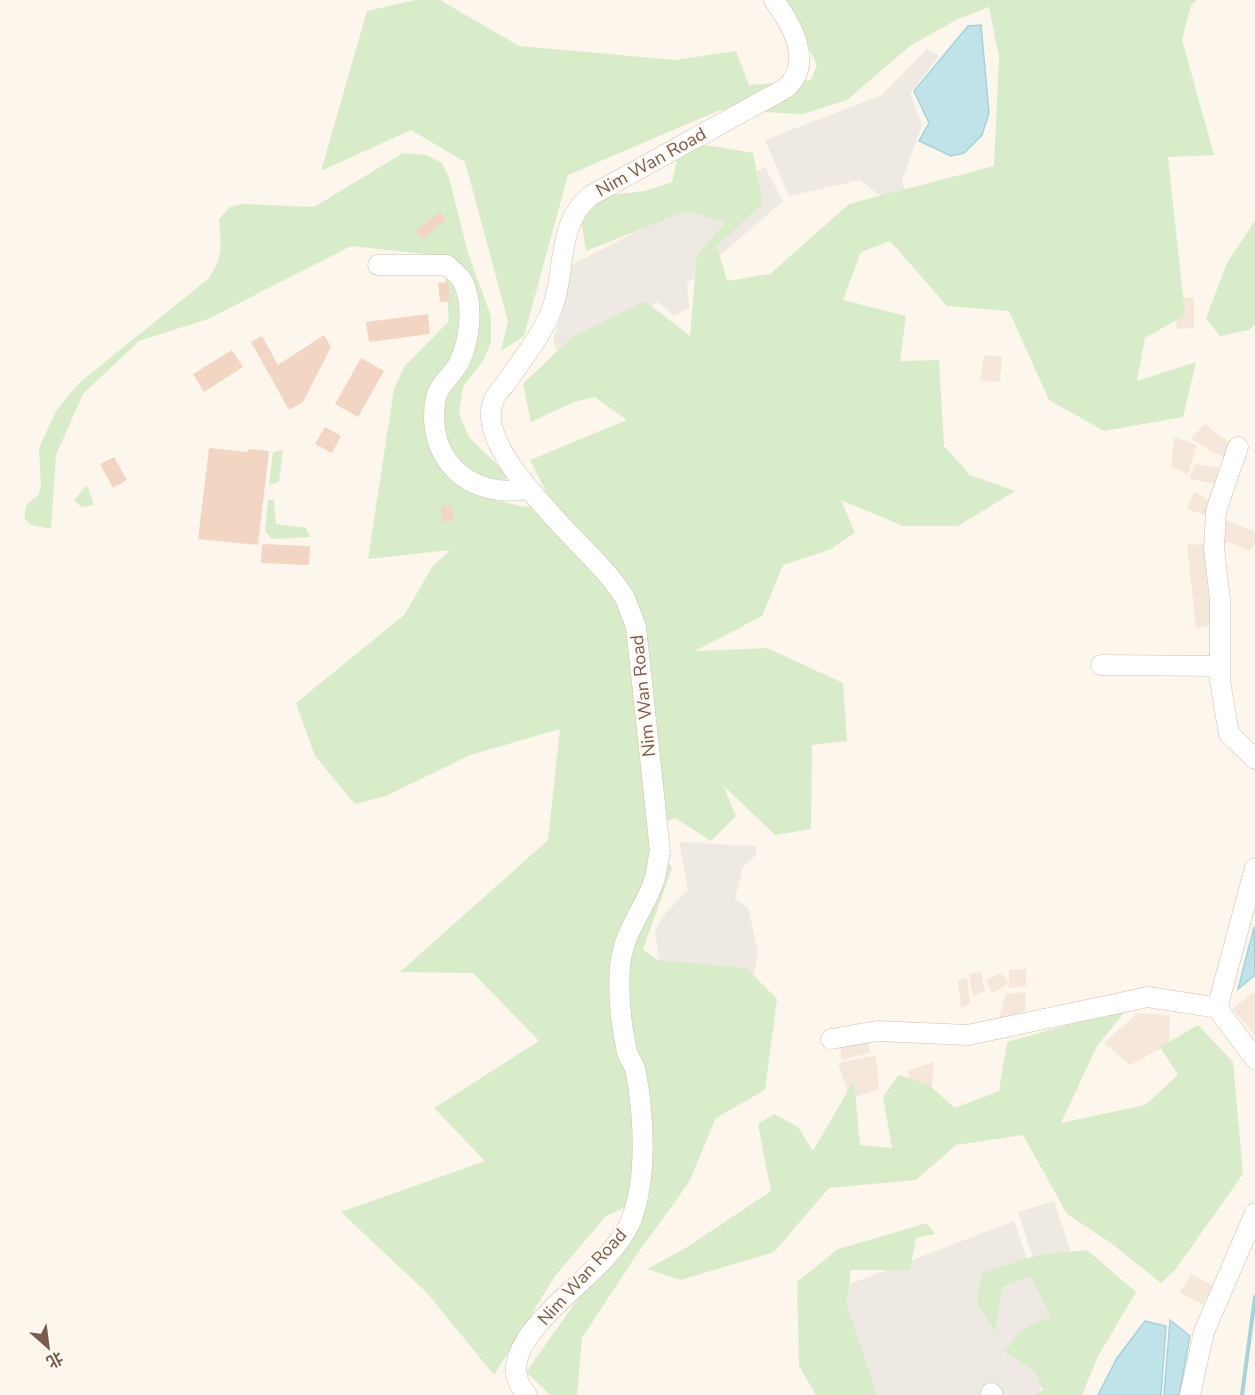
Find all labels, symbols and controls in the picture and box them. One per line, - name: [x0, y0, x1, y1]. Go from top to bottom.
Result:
- street label: Nim Wan Road: [592, 122, 710, 202]
- street label: Nim Wan Road: [625, 634, 661, 758]
- street label: Nim Wan Road: [532, 1223, 632, 1331]
- north arrow: [18, 1317, 78, 1377]
- text: 北: [42, 1346, 67, 1373]

